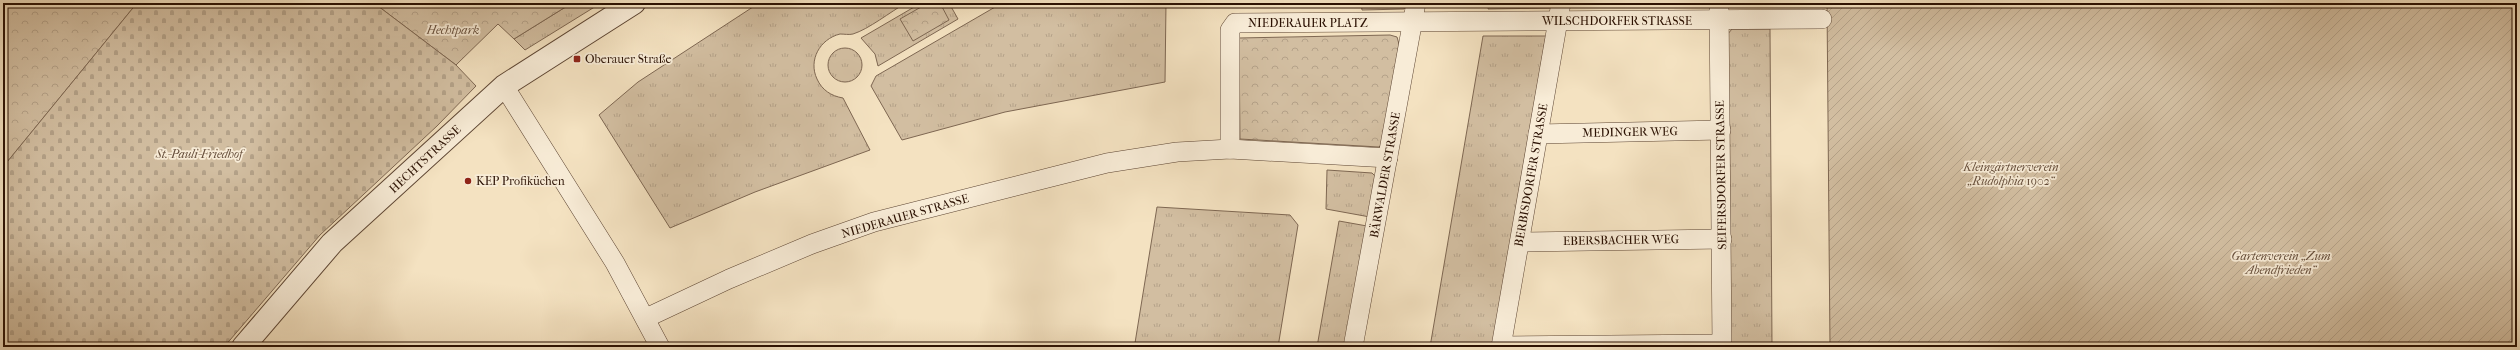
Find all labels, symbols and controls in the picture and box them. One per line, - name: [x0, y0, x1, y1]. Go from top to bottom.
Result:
- street label: WILSCHDORFER STRASSE: [1541, 14, 1692, 28]
- street label: NIEDERAUER PLATZ: [1248, 16, 1368, 30]
- park label: Hechtpark: [426, 23, 479, 37]
- place label: Oberauer Straße: [585, 52, 671, 66]
- marker: Oberauer Straße: [572, 54, 582, 64]
- street label: SEIFERSDORFER STRASSE: [1713, 100, 1729, 250]
- street label: BERBISDORFER STRASSE: [1512, 102, 1550, 248]
- street label: BÄRWALDER STRASSE: [1366, 111, 1403, 239]
- street label: HECHTSTRASSE: [386, 122, 464, 196]
- street label: MEDINGER WEG: [1582, 124, 1678, 140]
- park label: St.-Pauli-Friedhof: [155, 147, 245, 161]
- park label: Kleingärtnerverein „Rudolphia 1902“: [1962, 160, 2059, 188]
- place label: KEP Profiküchen: [476, 174, 565, 188]
- marker: KEP Profiküchen: [463, 176, 473, 186]
- street label: NIEDERAUER STRASSE: [840, 191, 970, 241]
- street label: EBERSBACHER WEG: [1563, 232, 1680, 248]
- park label: Gartenverein „Zum Abendfrieden“: [2231, 249, 2331, 277]

